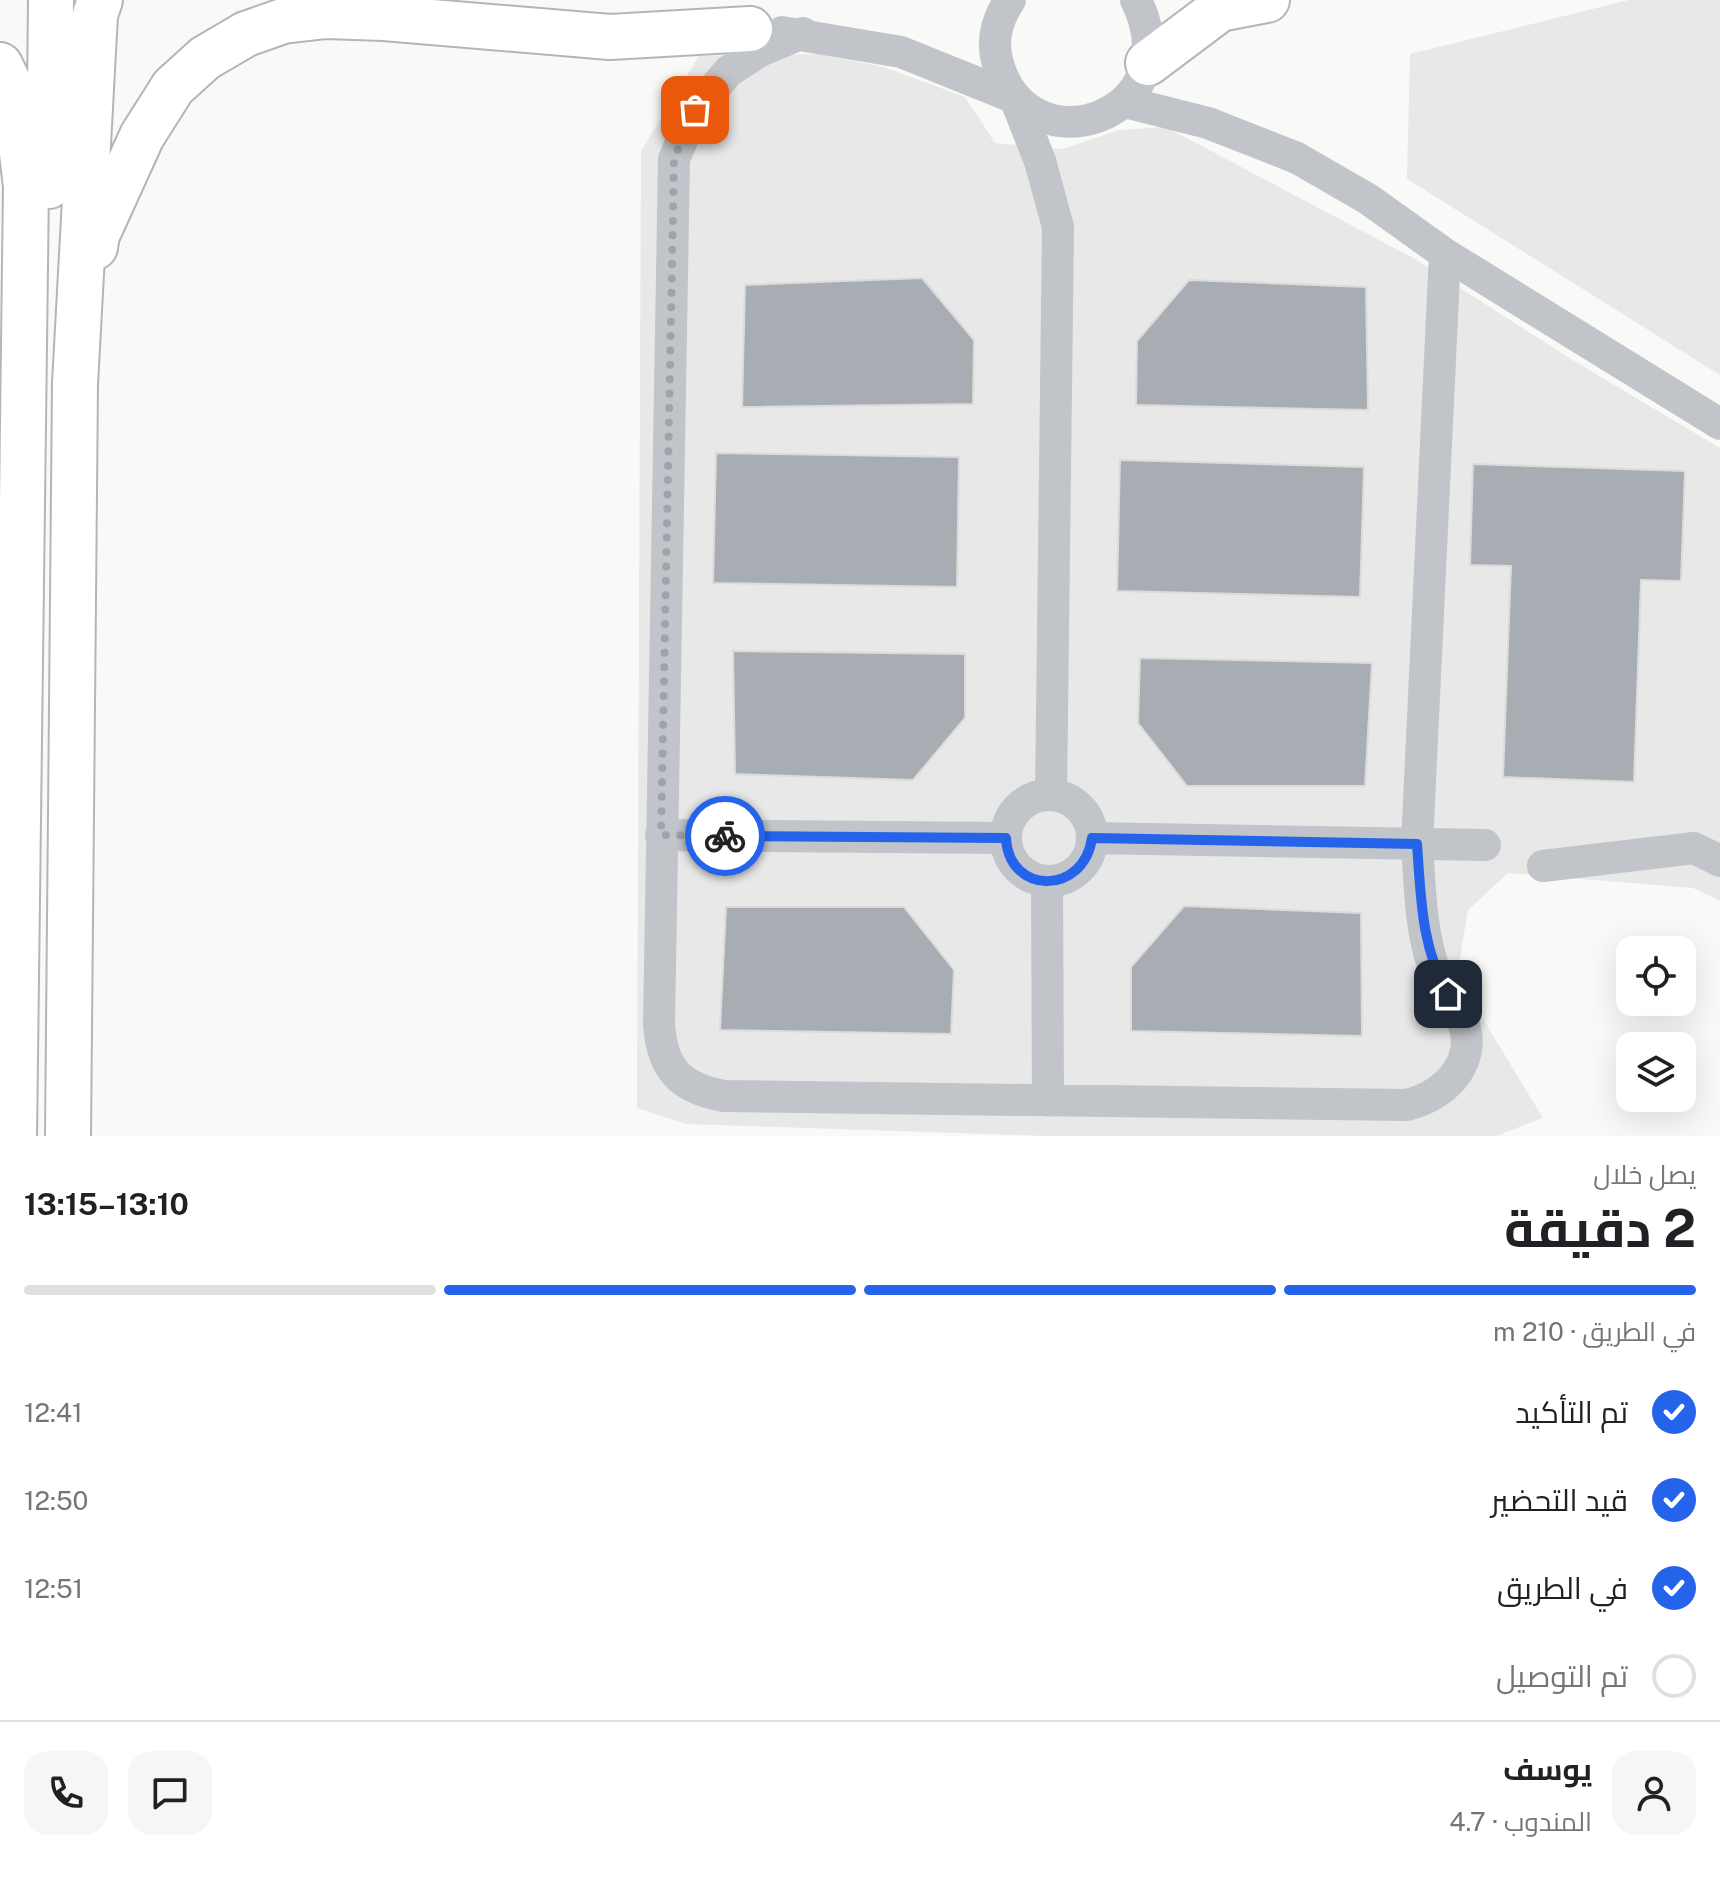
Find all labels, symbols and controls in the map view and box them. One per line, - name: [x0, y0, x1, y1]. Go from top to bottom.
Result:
- pin: [661, 76, 729, 144]
- icon: bag: [673, 88, 717, 132]
- courier: [685, 796, 765, 876]
- icon: bike: [703, 814, 747, 858]
- map controls: [1616, 936, 1696, 1112]
- button: locate: [1616, 936, 1696, 1016]
- pin: [1414, 960, 1482, 1028]
- icon: home: [1426, 972, 1470, 1016]
- button: layers: [1616, 1032, 1696, 1112]
- text: يصل خلال: [1593, 1159, 1696, 1190]
- text: 13:10–13:15: [24, 1186, 189, 1222]
- text: 2 دقيقة: [1504, 1198, 1696, 1259]
- text: في الطريق · 210 m: [1493, 1316, 1696, 1347]
- icon: check: [1652, 1390, 1696, 1434]
- text: تم التأكيد: [1515, 1394, 1628, 1430]
- text: 12:41: [24, 1397, 83, 1428]
- icon: check: [1652, 1478, 1696, 1522]
- text: قيد التحضير: [1491, 1482, 1628, 1518]
- text: 12:50: [24, 1485, 89, 1516]
- icon: check: [1652, 1566, 1696, 1610]
- text: في الطريق: [1497, 1570, 1628, 1606]
- text: 12:51: [24, 1573, 83, 1604]
- text: تم التوصيل: [1496, 1658, 1628, 1694]
- button: phone: [24, 1751, 108, 1835]
- button: chat: [128, 1751, 212, 1835]
- text: يوسف: [1503, 1751, 1592, 1787]
- button: person: [1612, 1751, 1696, 1835]
- text: المندوب · 4.7: [1449, 1806, 1592, 1837]

